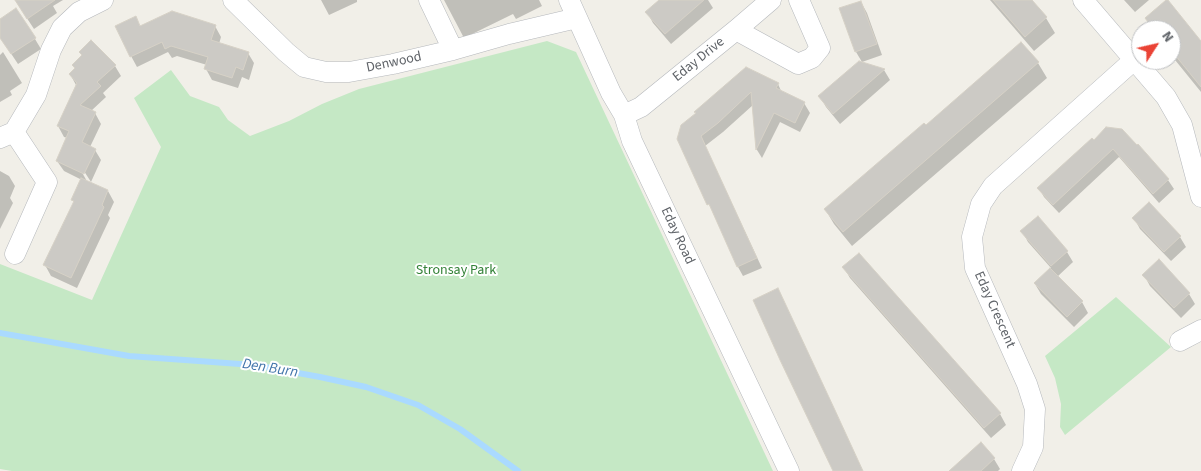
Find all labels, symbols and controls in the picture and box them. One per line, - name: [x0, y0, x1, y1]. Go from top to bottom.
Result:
- north arrow: [1131, 20, 1181, 70]
- text: N: [1157, 27, 1178, 47]
- street label: Eday Drive: [670, 34, 728, 86]
- street label: Denwood: [365, 49, 423, 77]
- street label: Eday Road: [656, 205, 698, 267]
- park label: Stronsay Park: [416, 263, 496, 279]
- street label: Eday Crescent: [970, 269, 1018, 351]
- water label: Den Burn: [241, 356, 299, 382]

